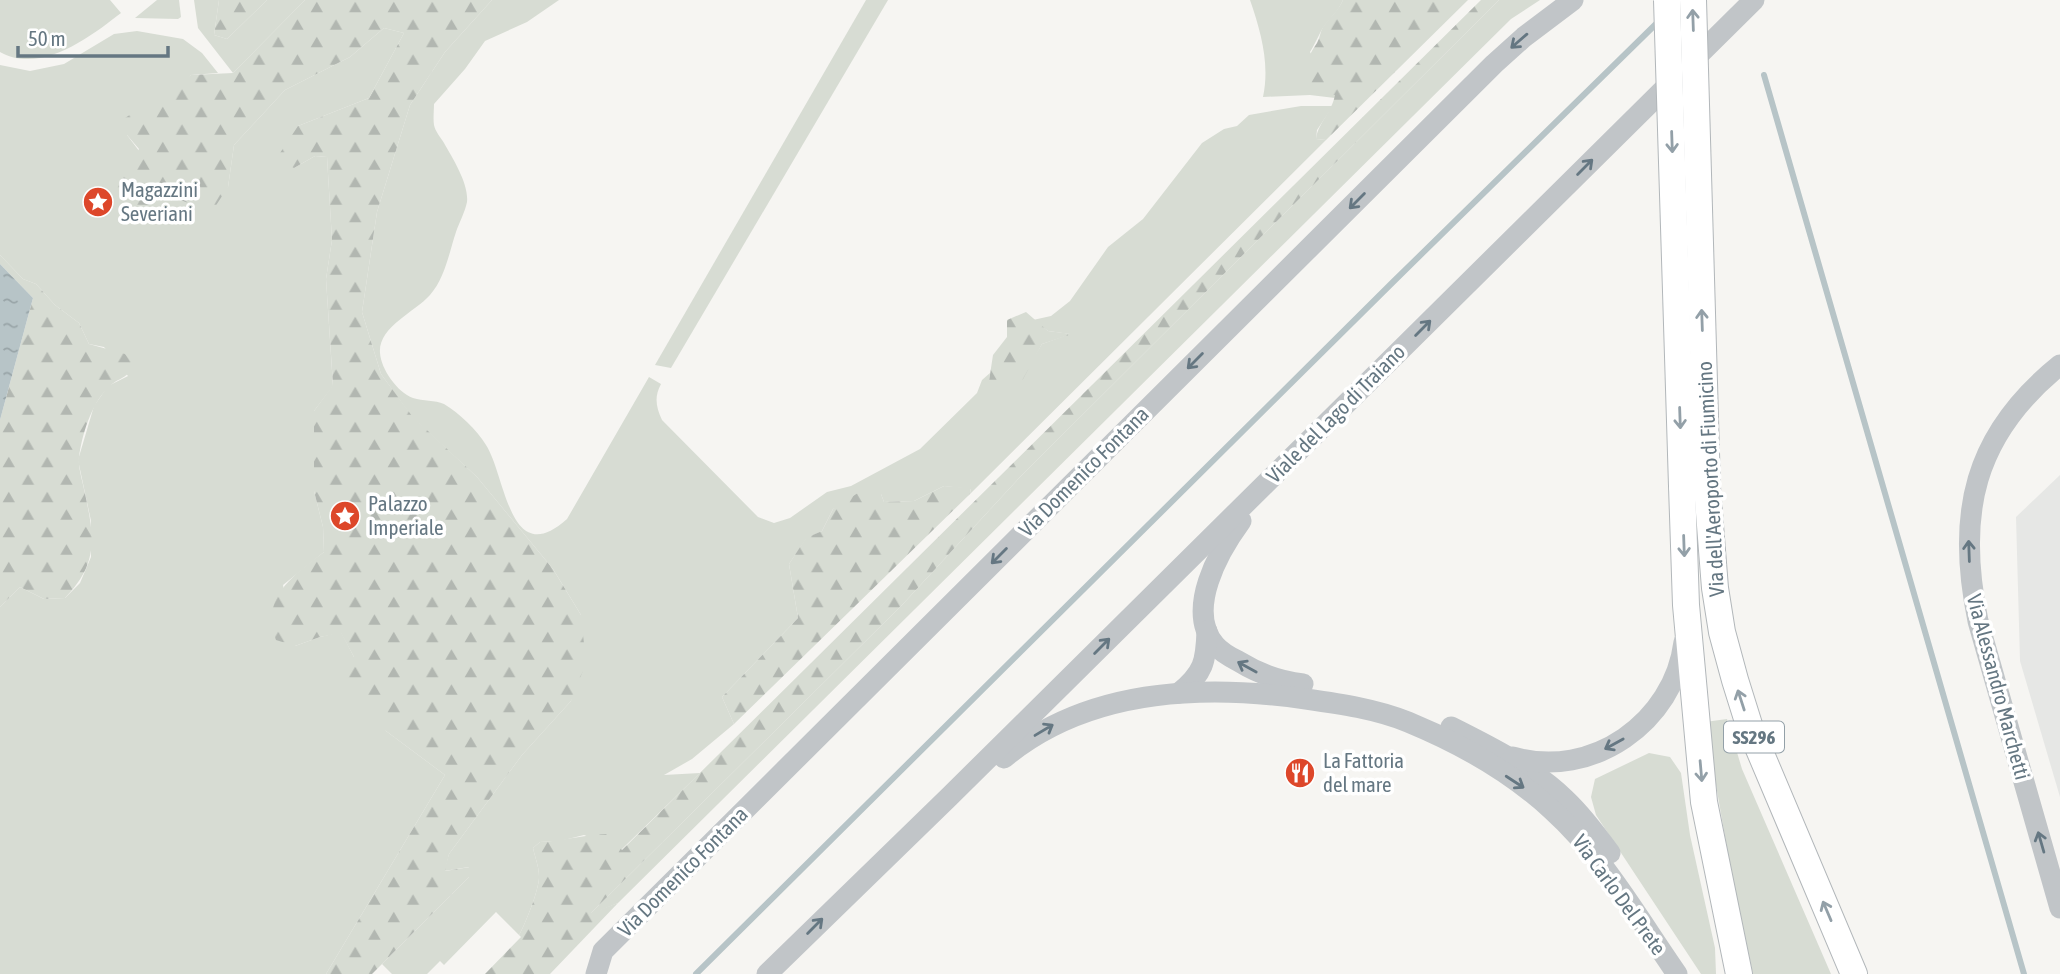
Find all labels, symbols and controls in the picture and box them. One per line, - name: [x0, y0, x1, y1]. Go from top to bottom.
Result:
- one-way arrow: [1686, 8, 1700, 31]
- scale bar: [18, 14, 168, 58]
- text: 50 m: [28, 26, 66, 50]
- one-way arrow: [1510, 33, 1528, 49]
- one-way arrow: [1665, 130, 1678, 153]
- one-way arrow: [1576, 159, 1593, 176]
- place label: Magazzini Severiani: [121, 177, 198, 225]
- place icon: Magazzini Severiani: [81, 185, 115, 219]
- one-way arrow: [1348, 192, 1365, 209]
- one-way arrow: [1696, 309, 1709, 332]
- one-way arrow: [1415, 319, 1432, 336]
- street label: Viale del Lago di Traiano: [1261, 339, 1409, 487]
- one-way arrow: [1187, 352, 1204, 369]
- street label: Via dell'Aeroporto di Fiumicino: [1692, 361, 1728, 597]
- street label: Via Domenico Fontana: [1013, 401, 1153, 541]
- one-way arrow: [1673, 406, 1686, 429]
- place label: Palazzo Imperiale: [368, 491, 444, 539]
- place icon: Palazzo Imperiale: [328, 499, 362, 533]
- one-way arrow: [1677, 534, 1691, 557]
- one-way arrow: [1962, 539, 1975, 562]
- one-way arrow: [991, 548, 1008, 565]
- street label: Via Alessandro Marchetti: [1963, 591, 2035, 782]
- one-way arrow: [1093, 638, 1110, 655]
- one-way arrow: [1238, 660, 1258, 674]
- one-way arrow: [1734, 690, 1747, 712]
- road number: SS296: [1724, 722, 1784, 752]
- one-way arrow: [1033, 723, 1053, 737]
- one-way arrow: [1605, 738, 1625, 752]
- place label: La Fattoria del mare: [1323, 748, 1404, 796]
- restaurant icon: La Fattoria del mare: [1283, 756, 1317, 790]
- one-way arrow: [1695, 759, 1708, 782]
- one-way arrow: [1505, 775, 1525, 789]
- street label: Via Domenico Fontana: [612, 801, 752, 941]
- street label: Via Carlo Del Prete: [1568, 830, 1671, 959]
- one-way arrow: [2034, 831, 2047, 854]
- one-way arrow: [1820, 901, 1833, 922]
- one-way arrow: [806, 918, 823, 935]

